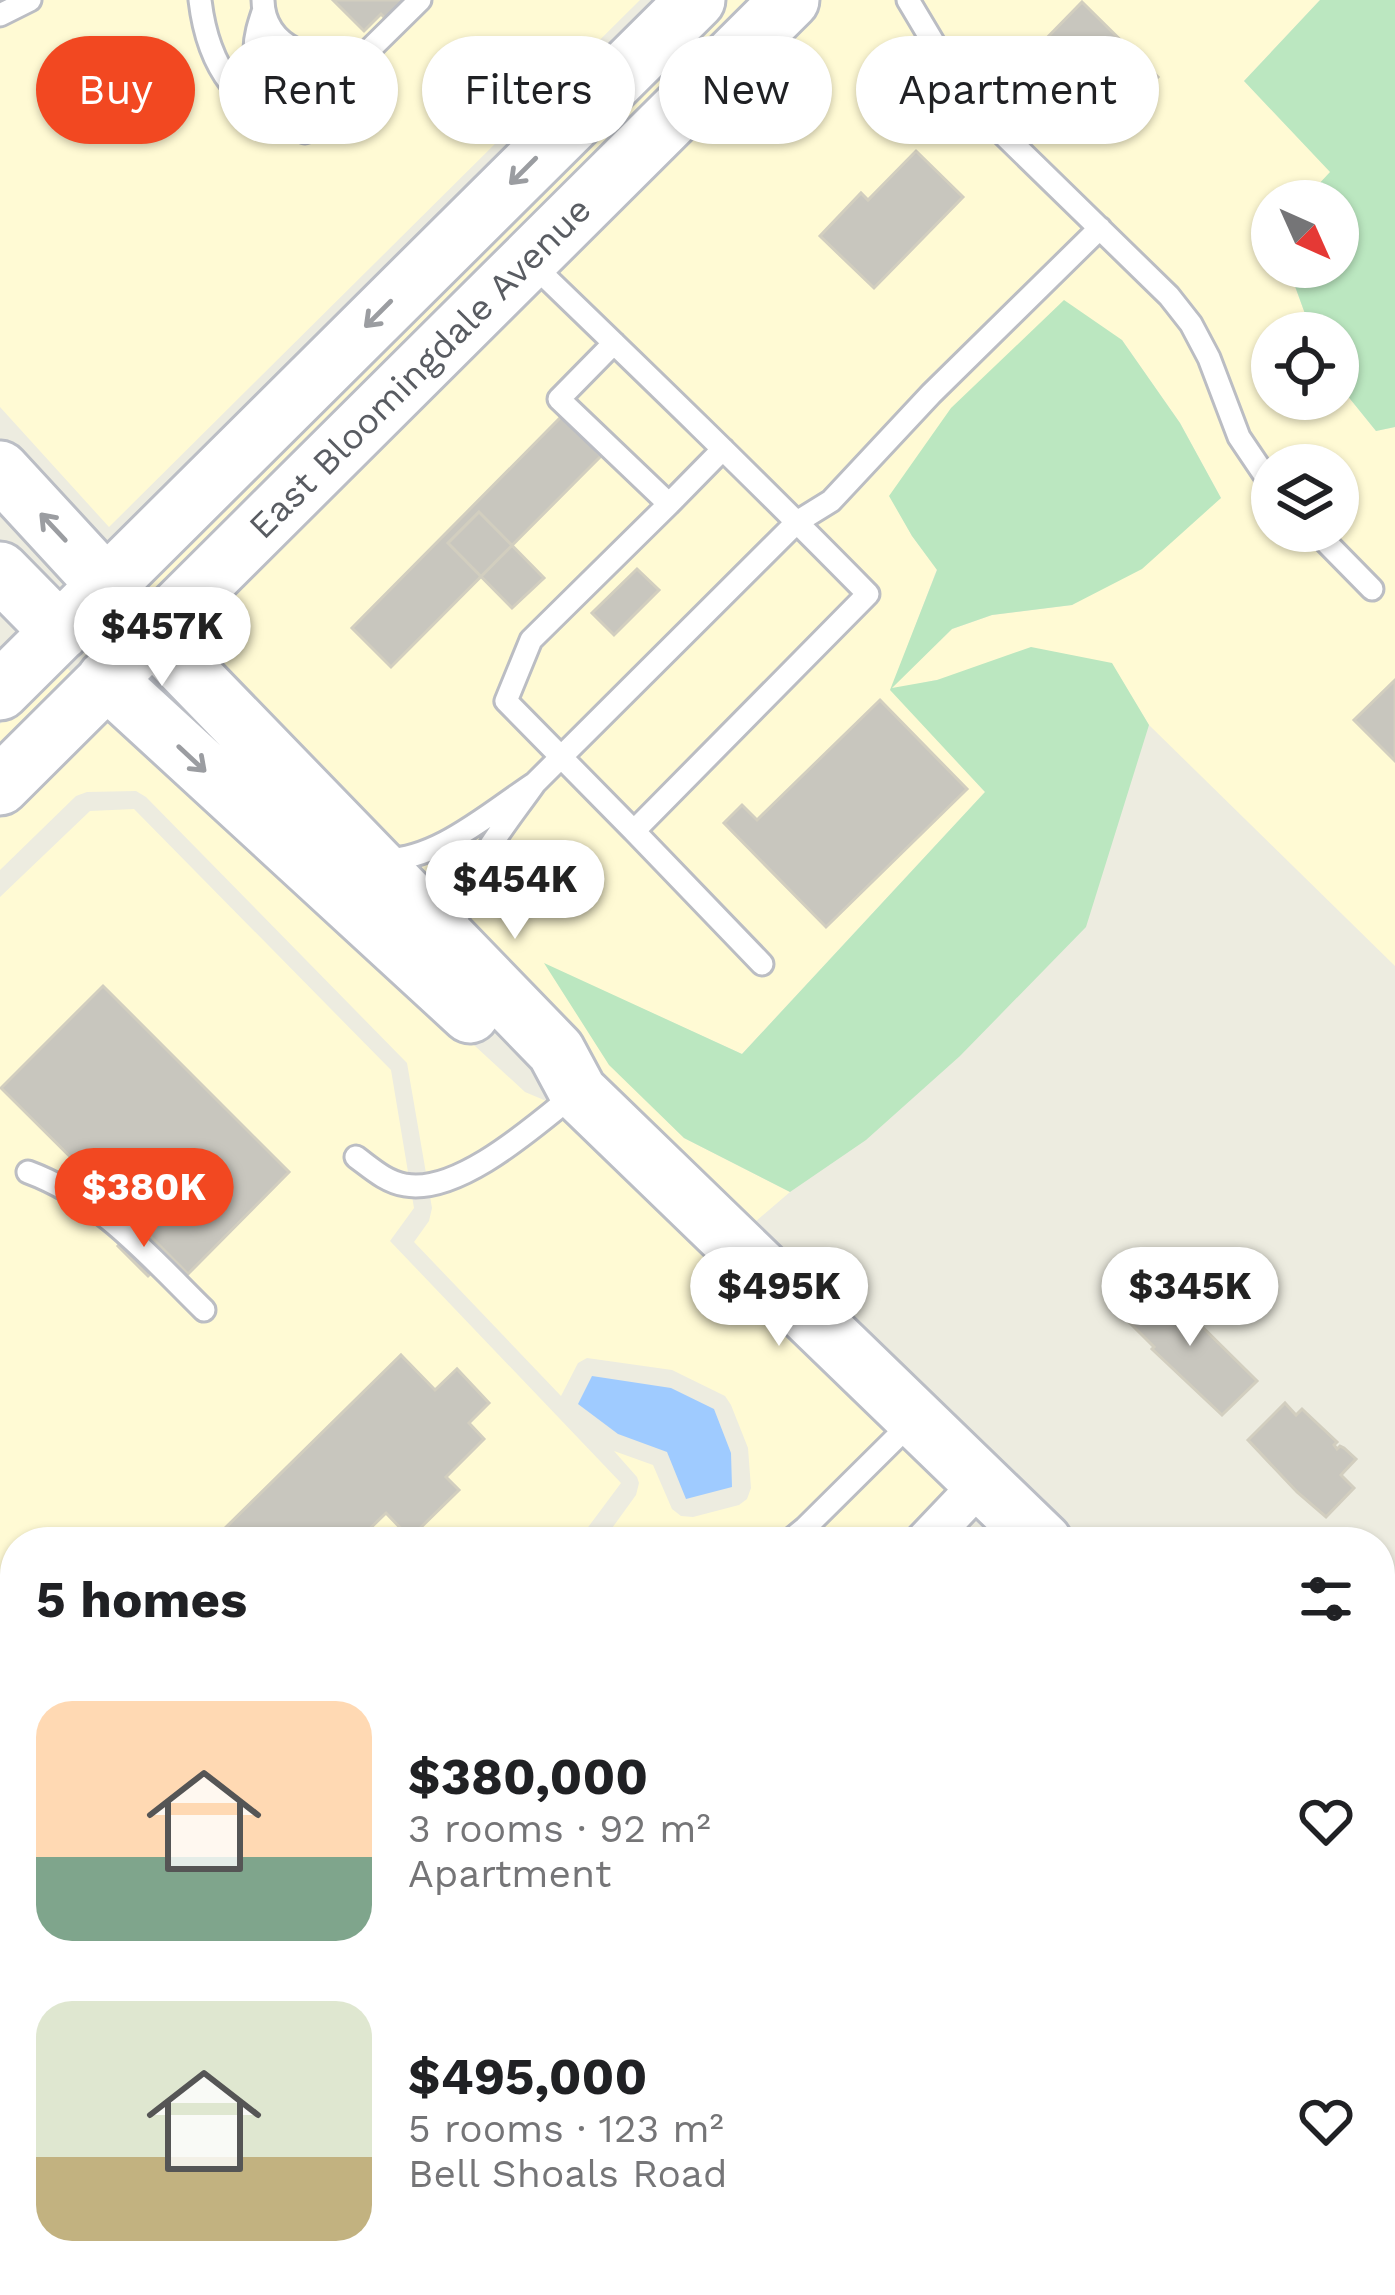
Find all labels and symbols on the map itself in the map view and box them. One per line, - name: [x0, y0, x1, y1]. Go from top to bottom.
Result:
- one-way arrow: [509, 156, 538, 185]
- north arrow: [1251, 180, 1359, 288]
- street label: East Bloomingdale Avenue: [241, 189, 599, 547]
- one-way arrow: [364, 300, 393, 328]
- one-way arrow: [40, 513, 68, 543]
- pin: $457K: [78, 587, 246, 689]
- one-way arrow: [177, 745, 207, 772]
- pin: $454K: [431, 840, 599, 942]
- pin: $380K: [60, 1148, 228, 1250]
- pin: $495K: [695, 1247, 863, 1349]
- pin: $345K: [1106, 1247, 1274, 1349]

